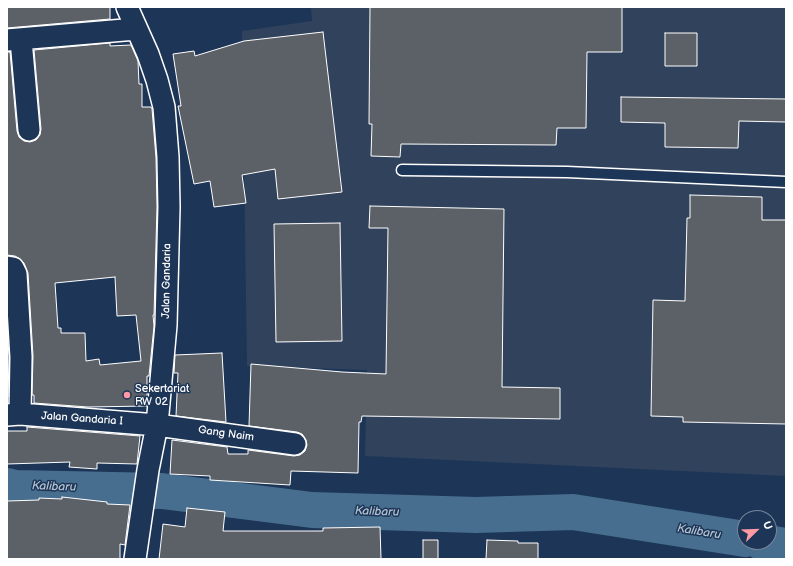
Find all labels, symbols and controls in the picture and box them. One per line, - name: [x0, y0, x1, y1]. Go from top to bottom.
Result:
- street label: Jalan Gandaria: [160, 243, 174, 319]
- place label: Sekertariat RW 02: [135, 382, 189, 408]
- marker: Sekertariat RW 02: [122, 390, 132, 400]
- street label: Jalan Gandaria I: [41, 410, 123, 428]
- street label: Gang Naim: [197, 424, 255, 444]
- water label: Kalibaru: [32, 479, 76, 495]
- water label: Kalibaru: [355, 504, 399, 520]
- north arrow: [737, 510, 777, 550]
- text: U: [760, 519, 775, 532]
- water label: Kalibaru: [676, 521, 722, 543]

